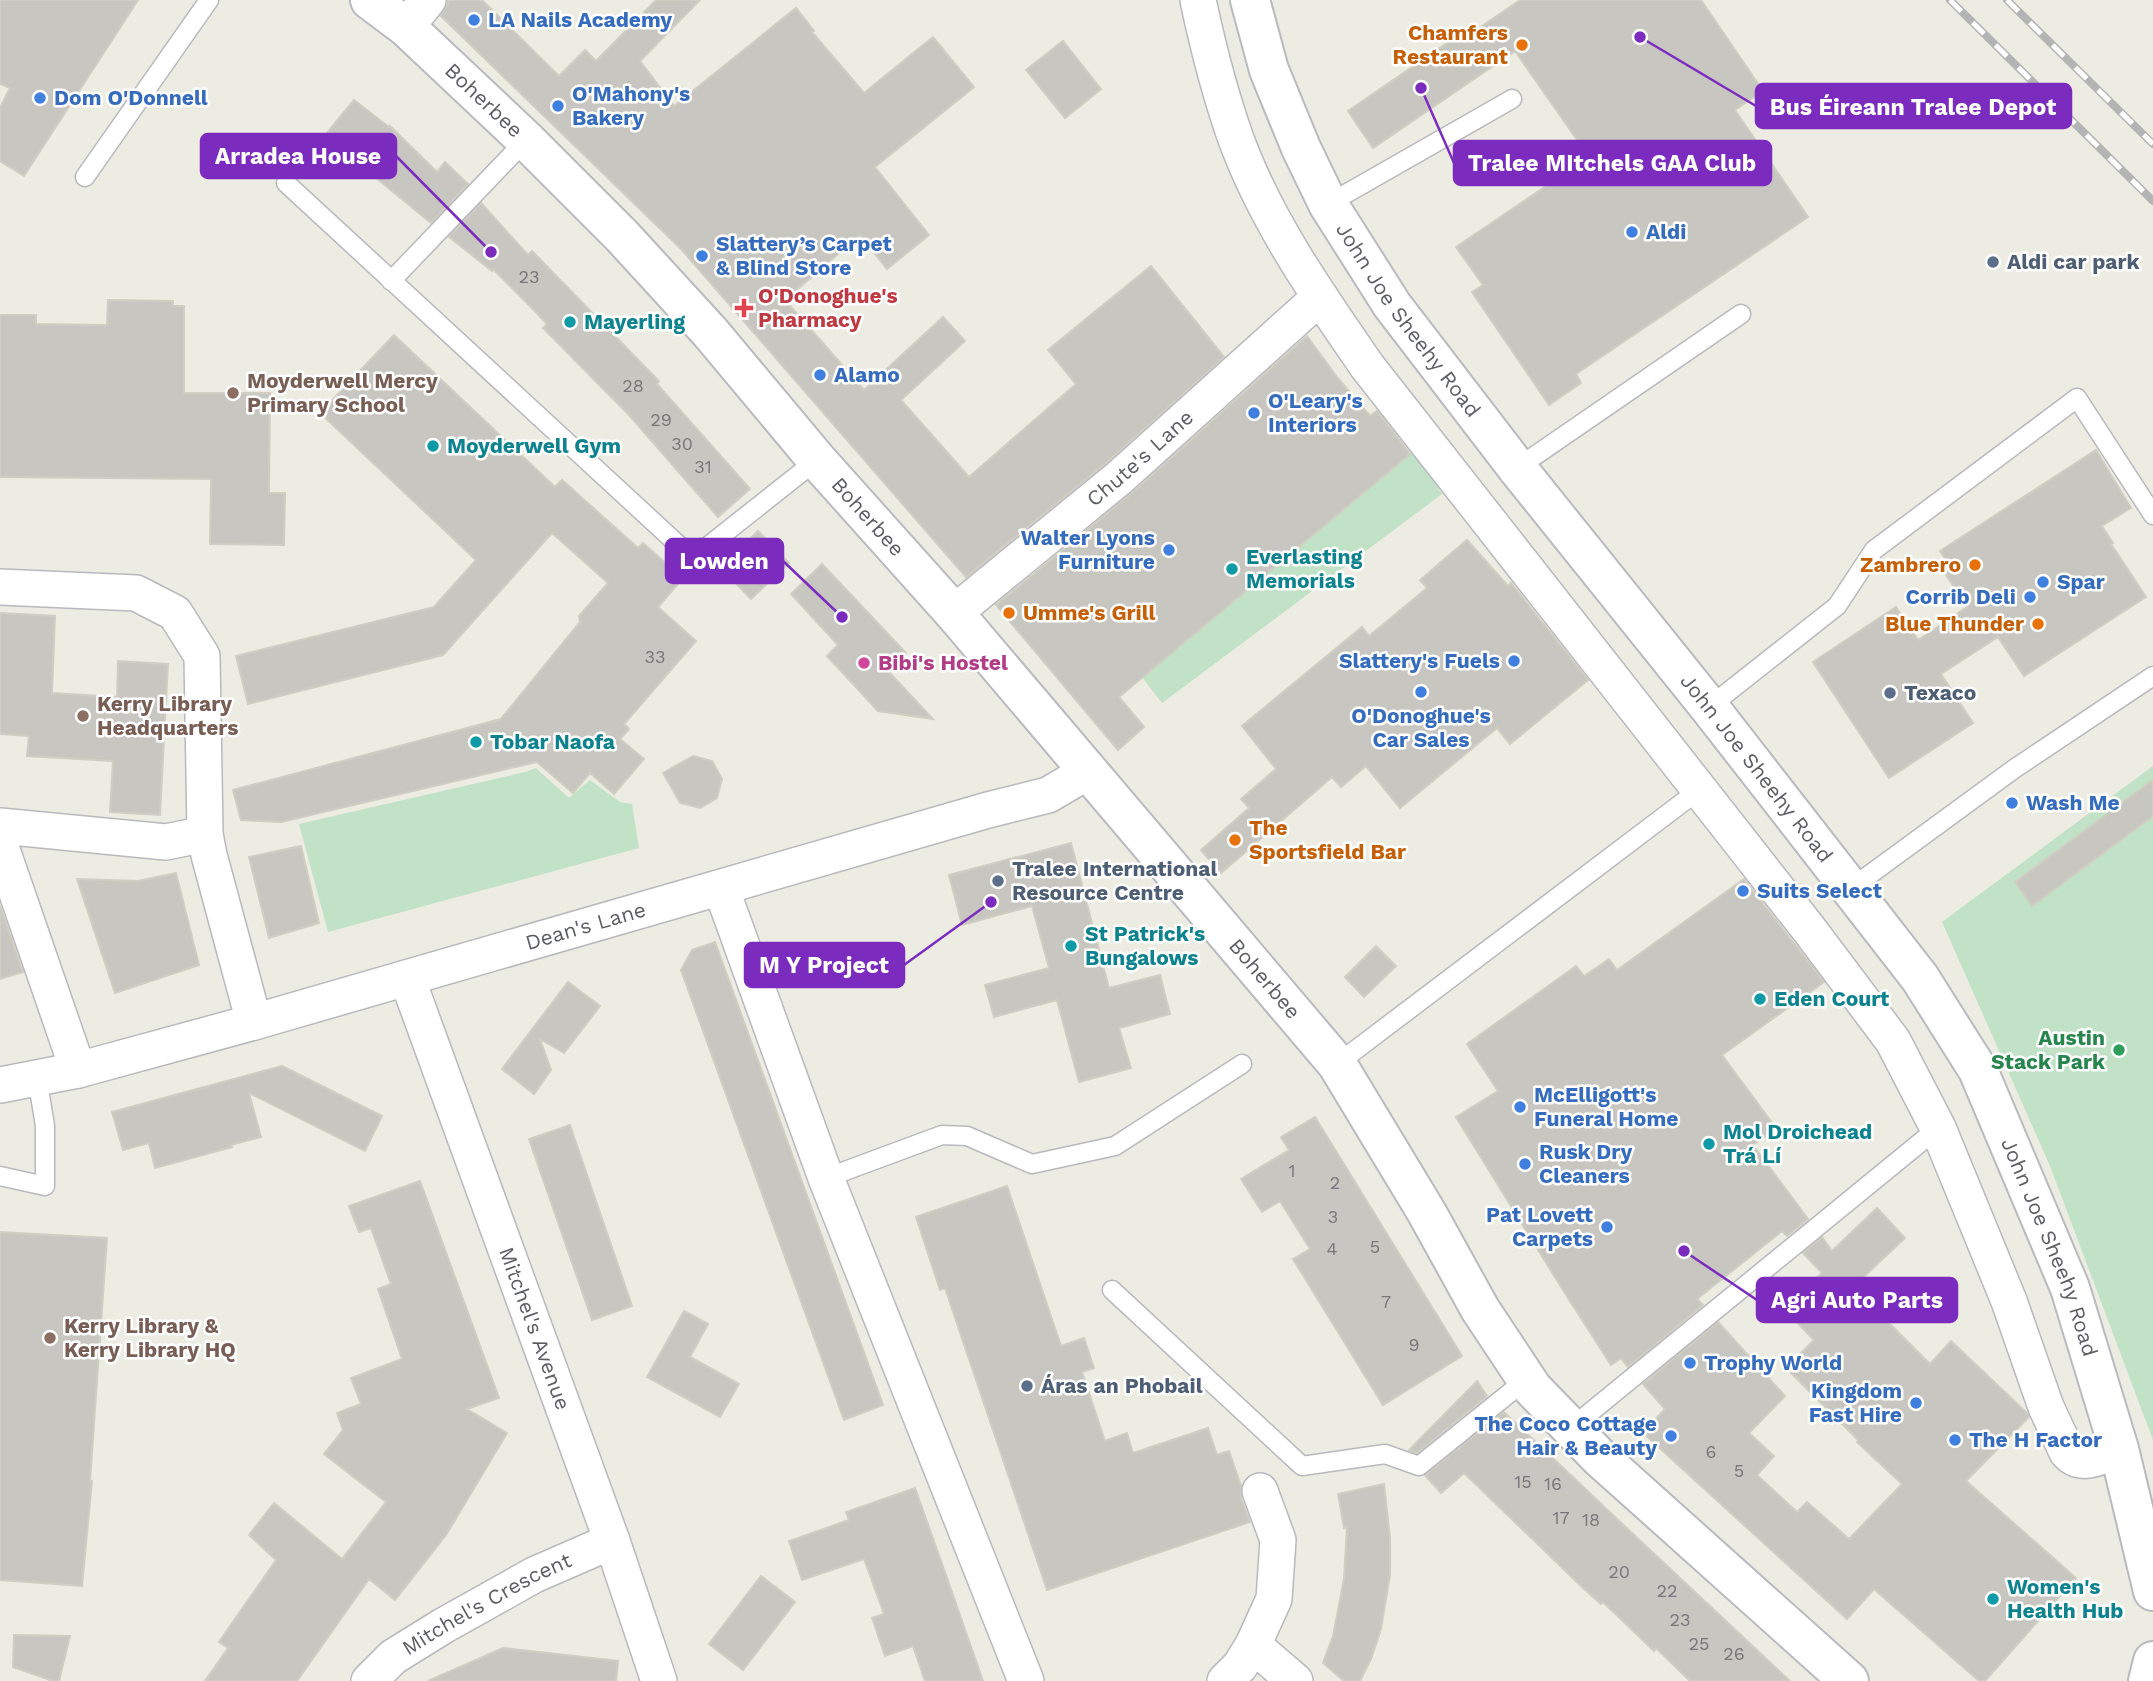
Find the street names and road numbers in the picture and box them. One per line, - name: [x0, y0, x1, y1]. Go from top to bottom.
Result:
- street label: Boherbee: [440, 57, 528, 142]
- street label: John Joe Sheehy Road: [1331, 218, 1486, 422]
- street label: Chute's Lane: [1081, 404, 1198, 511]
- street label: Boherbee: [826, 472, 910, 561]
- street label: John Joe Sheehy Road: [1675, 668, 1838, 867]
- street label: Dean's Lane: [522, 897, 649, 955]
- street label: Boherbee: [1224, 933, 1306, 1024]
- street label: John Joe Sheehy Road: [1996, 1134, 2103, 1359]
- street label: Mitchel's Avenue: [494, 1243, 576, 1413]
- street label: Mitchel's Crescent: [397, 1547, 575, 1660]

